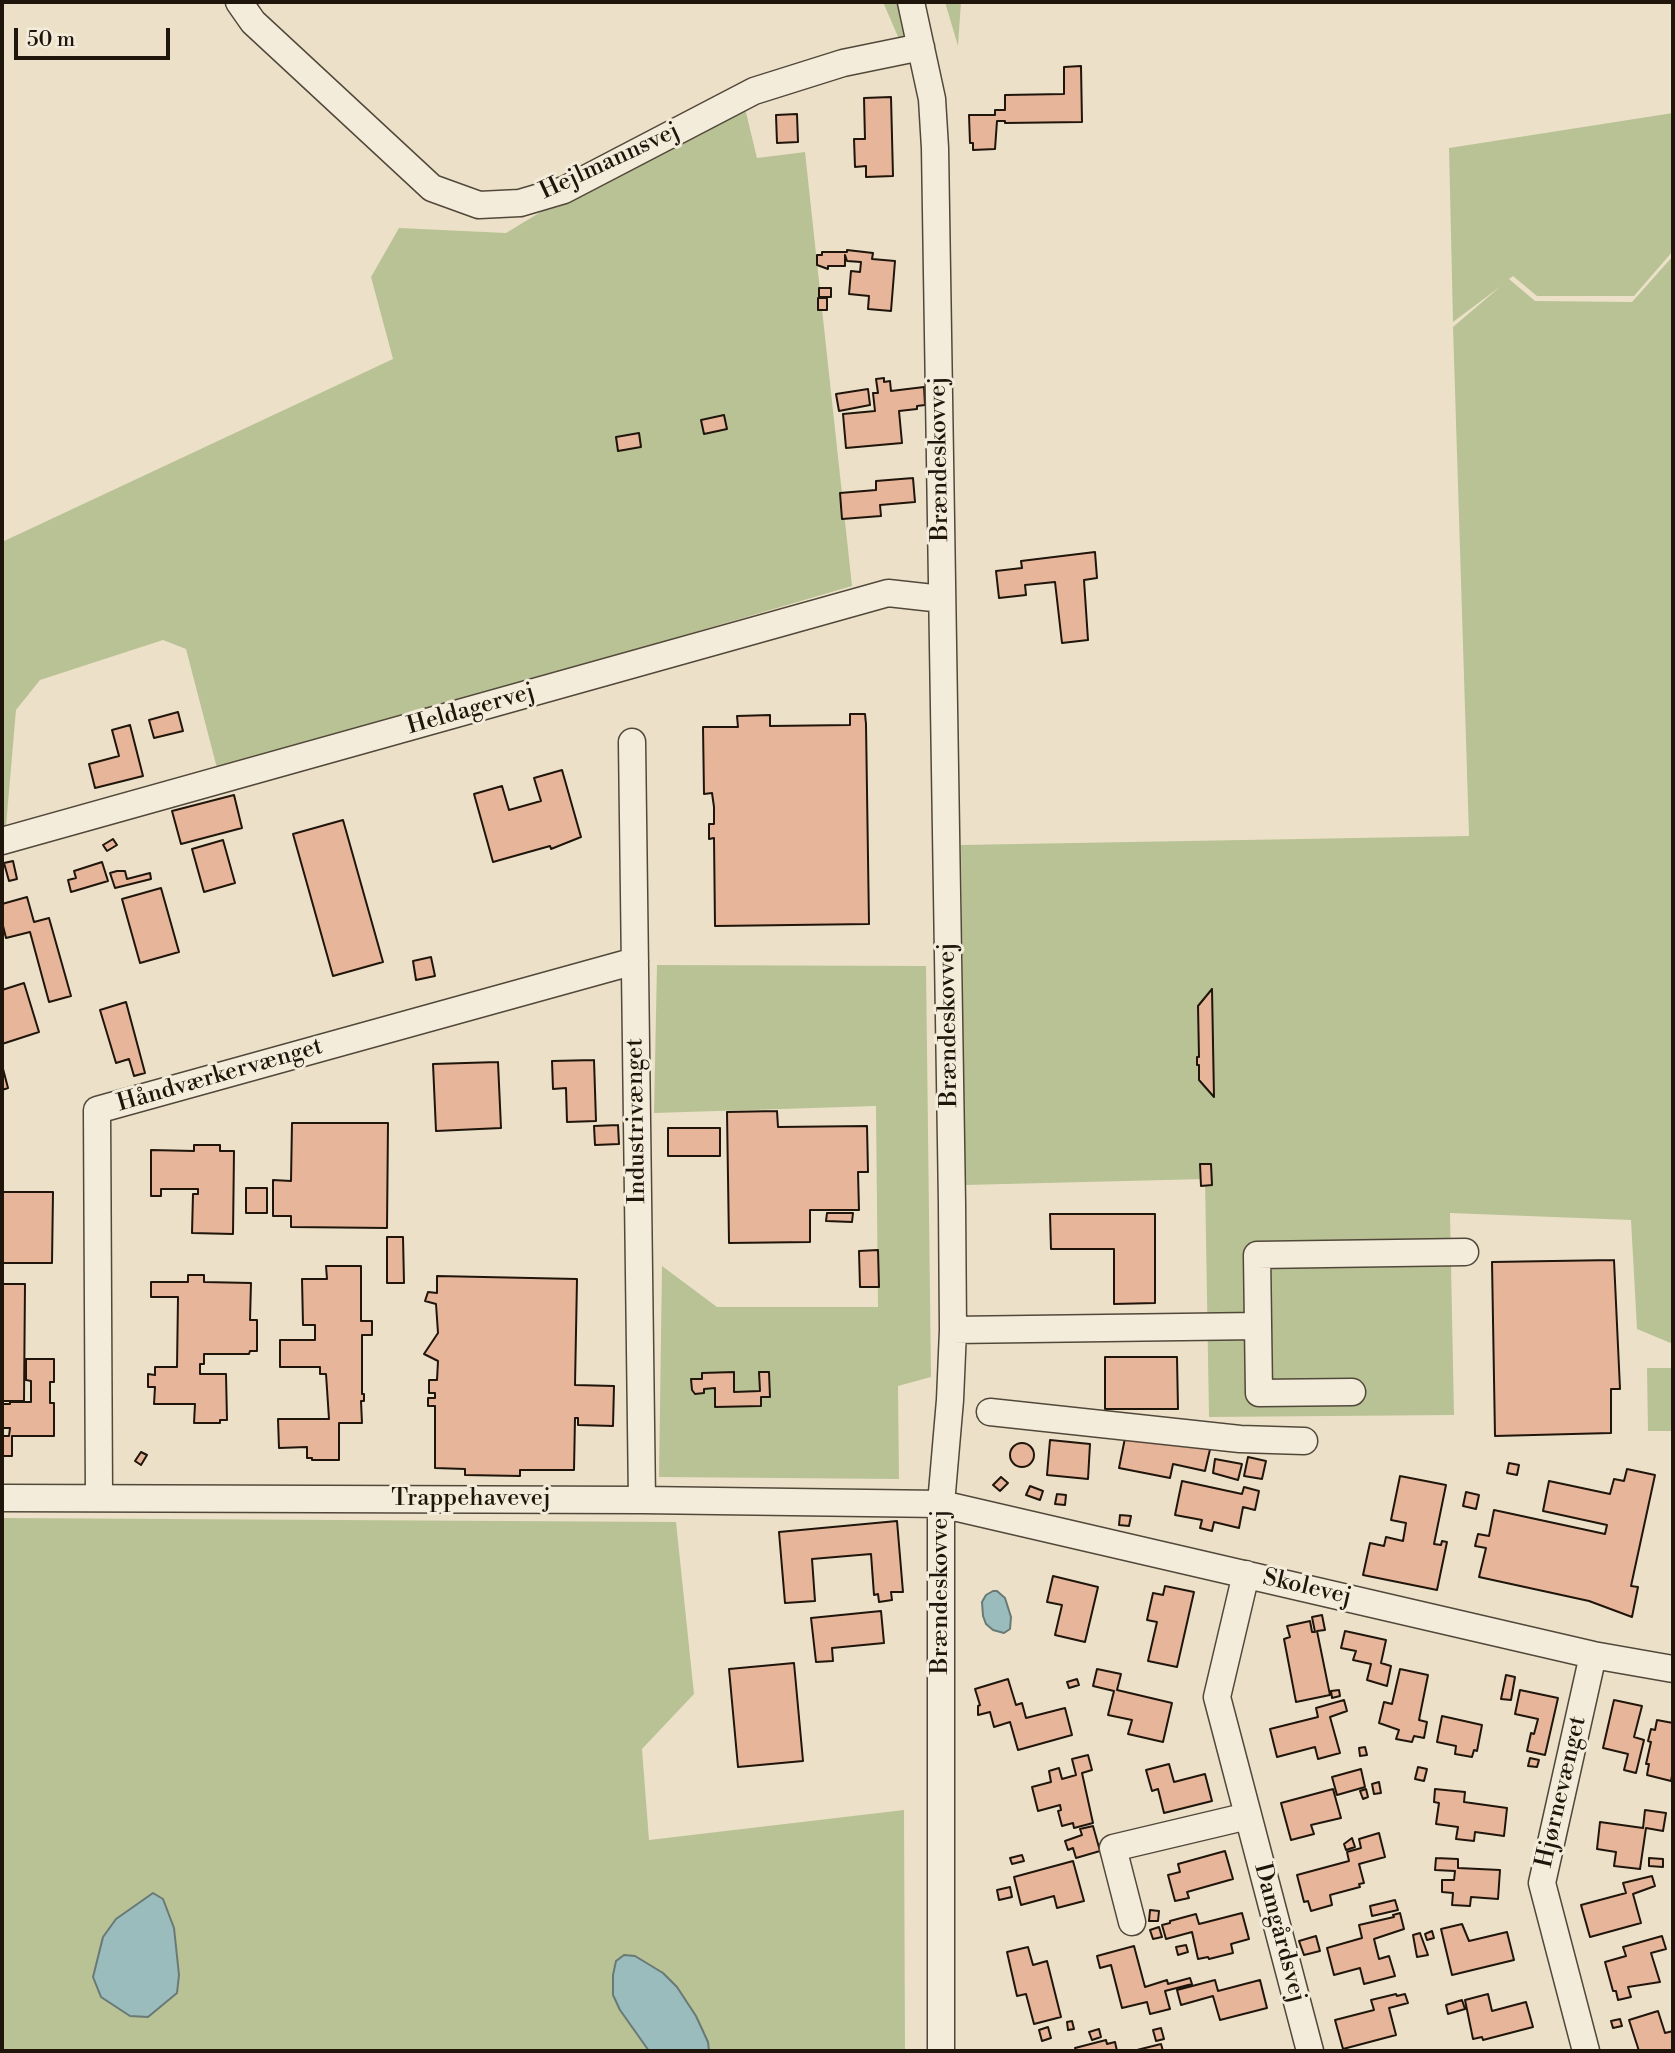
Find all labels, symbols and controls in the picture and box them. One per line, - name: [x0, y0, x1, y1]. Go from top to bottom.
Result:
- scale bar: [18, 14, 173, 58]
- text: 50 m: [27, 27, 75, 53]
- street label: Hejlmannsvej: [536, 117, 684, 207]
- street label: Brændeskovvej: [924, 376, 956, 542]
- street label: Heldagervej: [404, 678, 538, 742]
- street label: Brændeskovvej: [933, 942, 965, 1108]
- street label: Håndværkervænget: [114, 1033, 326, 1119]
- street label: Industrivænget: [621, 1038, 653, 1204]
- street label: Trappehavevej: [391, 1485, 551, 1513]
- street label: Brændeskovvej: [927, 1510, 955, 1674]
- street label: Skolevej: [1260, 1564, 1354, 1612]
- street label: Hjørnevænget: [1531, 1713, 1593, 1871]
- street label: Damgårdsvej: [1247, 1860, 1311, 2006]

